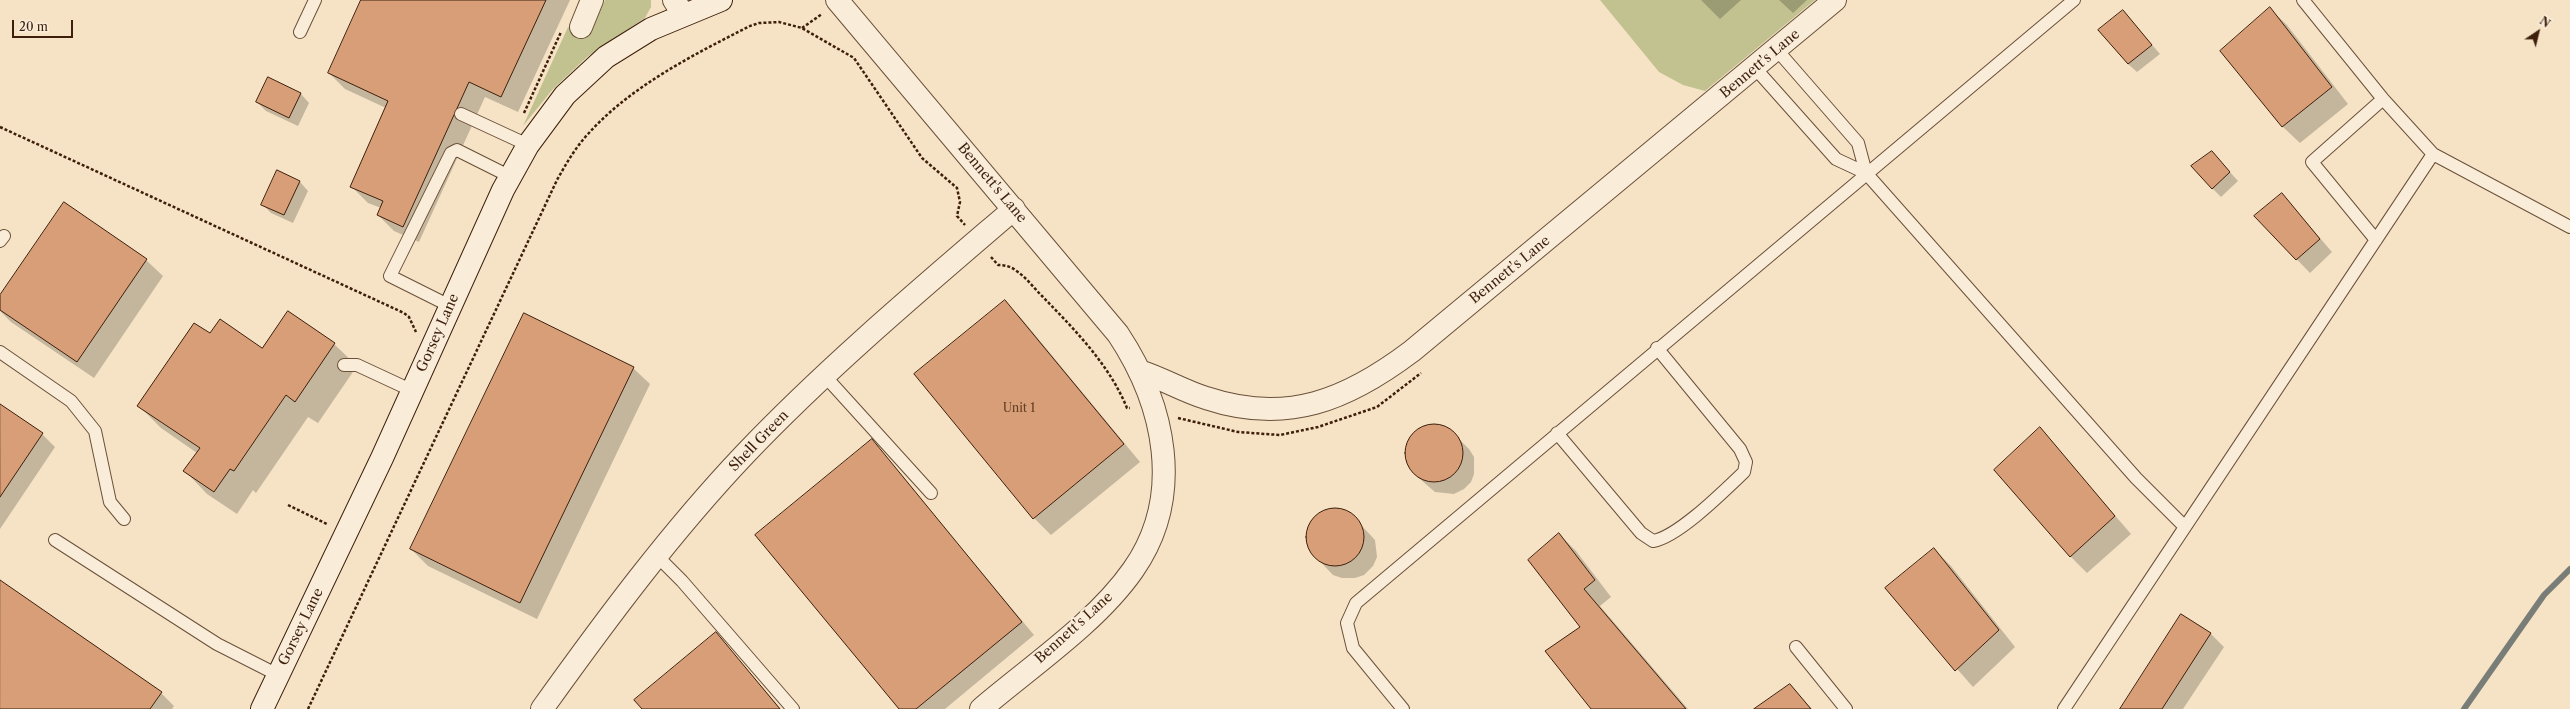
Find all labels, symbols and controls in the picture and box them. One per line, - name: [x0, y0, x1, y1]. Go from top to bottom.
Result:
- scale bar: [14, 12, 75, 38]
- north arrow: [2518, 12, 2558, 52]
- text: N: [2537, 14, 2553, 31]
- text: 20 m: [19, 19, 48, 34]
- street label: Bennett's Lane: [1717, 26, 1803, 102]
- street label: Bennett's Lane: [954, 140, 1030, 226]
- street label: Bennett's Lane: [1466, 232, 1554, 308]
- street label: Gorsey Lane: [413, 291, 463, 375]
- house number: Unit 1: [1003, 402, 1035, 416]
- street label: Shell Green: [726, 407, 792, 475]
- street label: Gorsey Lane: [275, 586, 327, 668]
- street label: Bennett's Lane: [1032, 589, 1116, 667]

